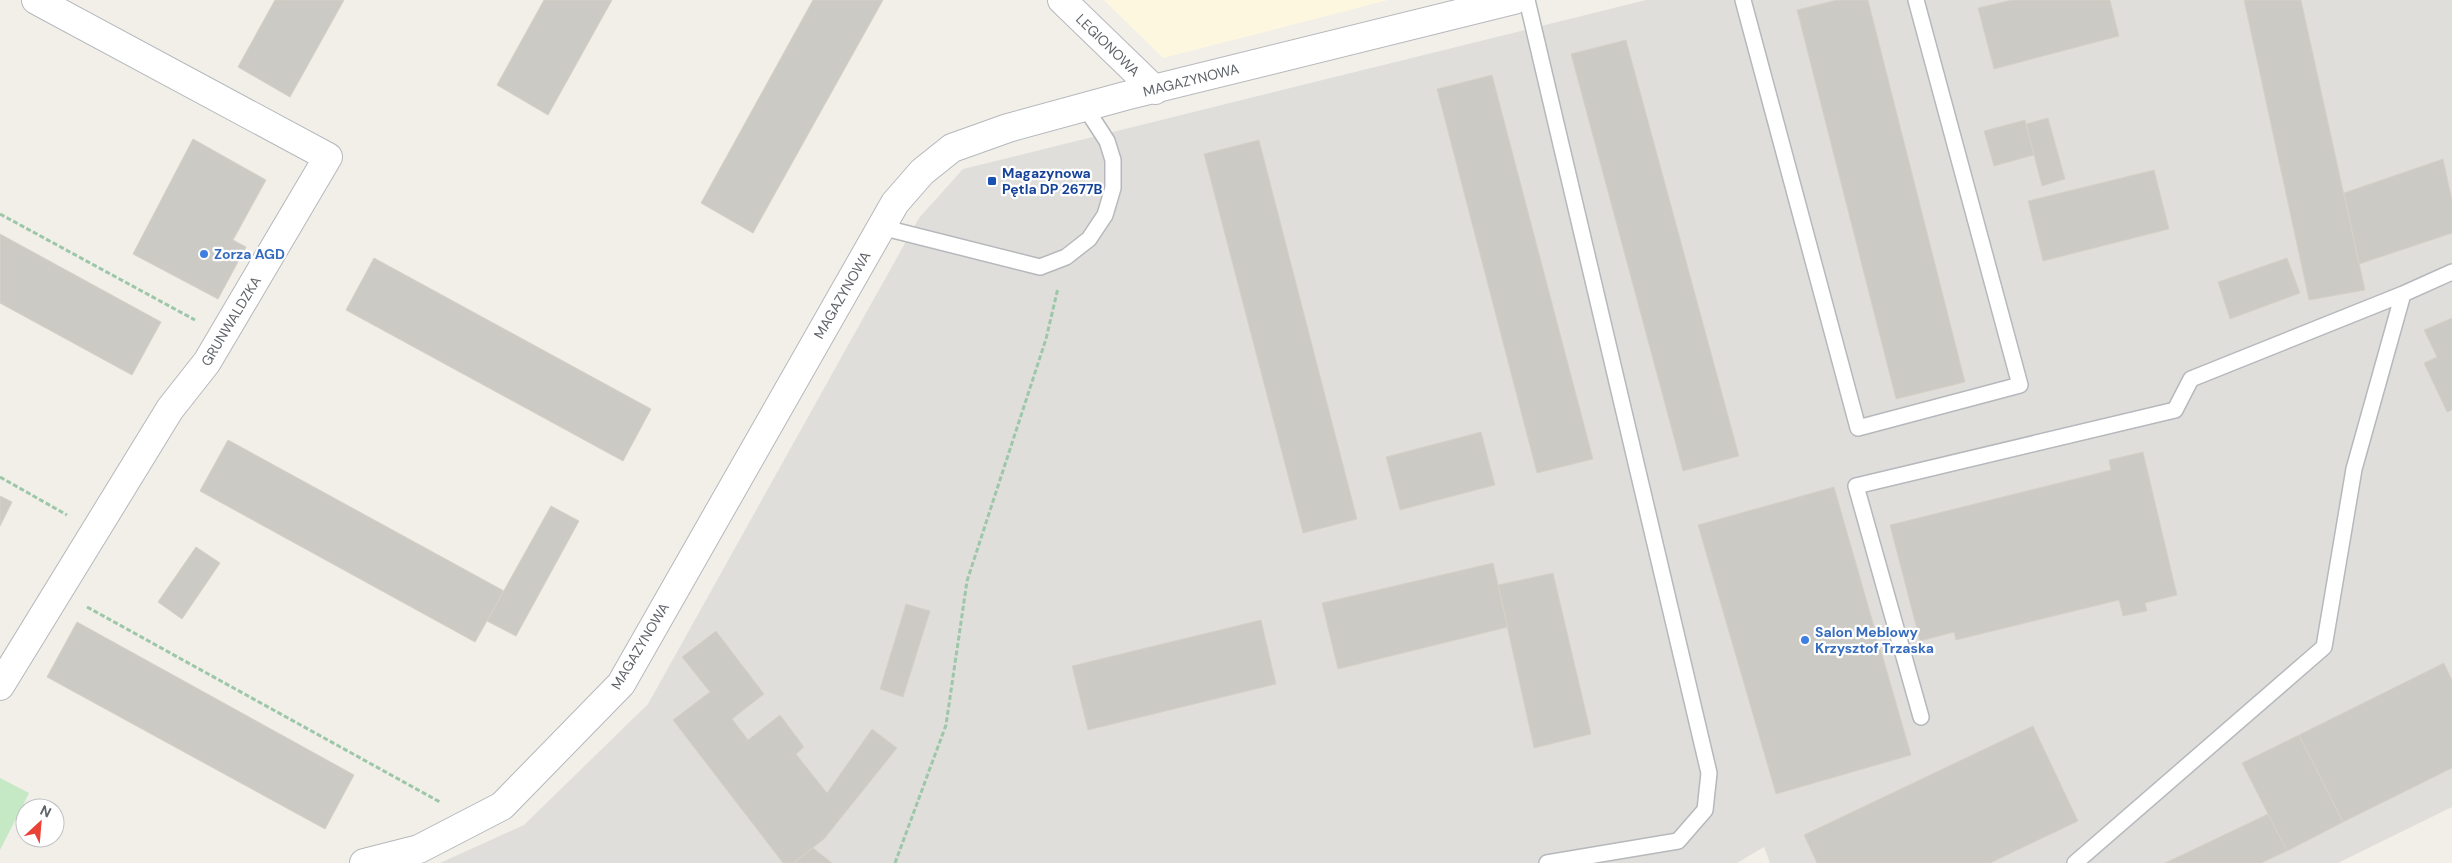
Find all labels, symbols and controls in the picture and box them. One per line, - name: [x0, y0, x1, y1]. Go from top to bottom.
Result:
- street label: LEGIONOWA: [1072, 10, 1144, 80]
- street label: MAGAZYNOWA: [1141, 59, 1241, 101]
- place label: Magazynowa Pętla DP 2677B: [1002, 164, 1102, 198]
- marker: Magazynowa Pętla DP 2677B: [986, 175, 998, 187]
- place label: Zorza AGD: [214, 245, 285, 263]
- marker: Zorza AGD: [198, 248, 210, 260]
- street label: MAGAZYNOWA: [810, 248, 874, 342]
- street label: GRUNWALDZKA: [197, 273, 265, 369]
- street label: MAGAZYNOWA: [607, 599, 673, 693]
- place label: Salon Meblowy Krzysztof Trzaska: [1815, 623, 1934, 657]
- marker: Salon Meblowy Krzysztof Trzaska: [1799, 634, 1811, 646]
- north arrow: [15, 798, 65, 848]
- text: N: [37, 801, 54, 822]

